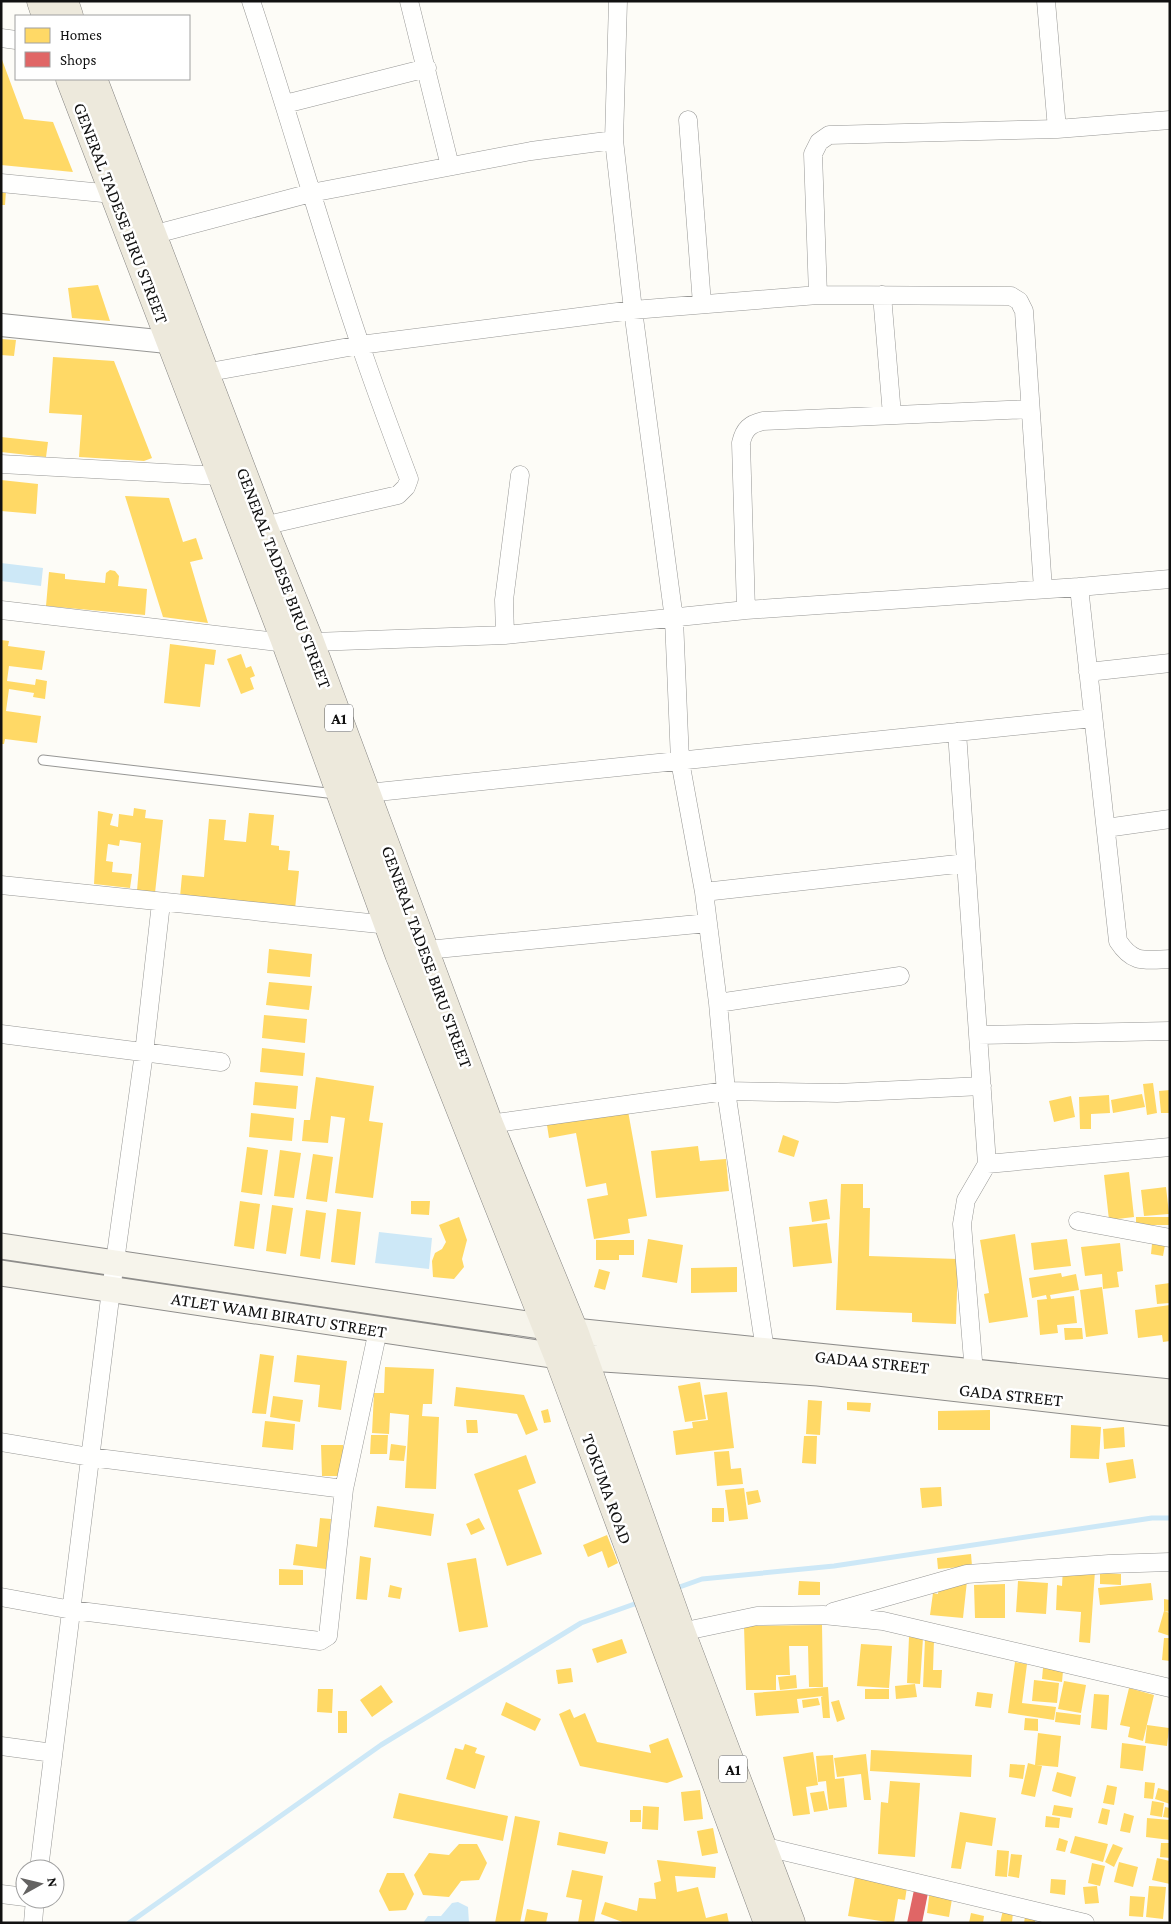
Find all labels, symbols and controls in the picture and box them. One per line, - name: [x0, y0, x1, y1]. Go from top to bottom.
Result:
- legend: [15, 15, 190, 80]
- text: Homes: [60, 27, 102, 43]
- text: Shops: [60, 52, 96, 69]
- street label: GENERAL TADESE BIRU STREET: [70, 100, 173, 326]
- street label: GENERAL TADESE BIRU STREET: [233, 465, 336, 691]
- road number: A1: [325, 704, 353, 731]
- street label: GENERAL TADESE BIRU STREET: [377, 843, 477, 1071]
- street label: ATLET WAMI BIRATU STREET: [170, 1288, 388, 1342]
- street label: GADAA STREET: [814, 1346, 930, 1378]
- street label: GADA STREET: [958, 1380, 1064, 1410]
- street label: TOKUMA ROAD: [578, 1431, 636, 1547]
- road number: A1: [719, 1756, 747, 1782]
- north arrow: [15, 1859, 65, 1909]
- text: N: [44, 1876, 62, 1888]

